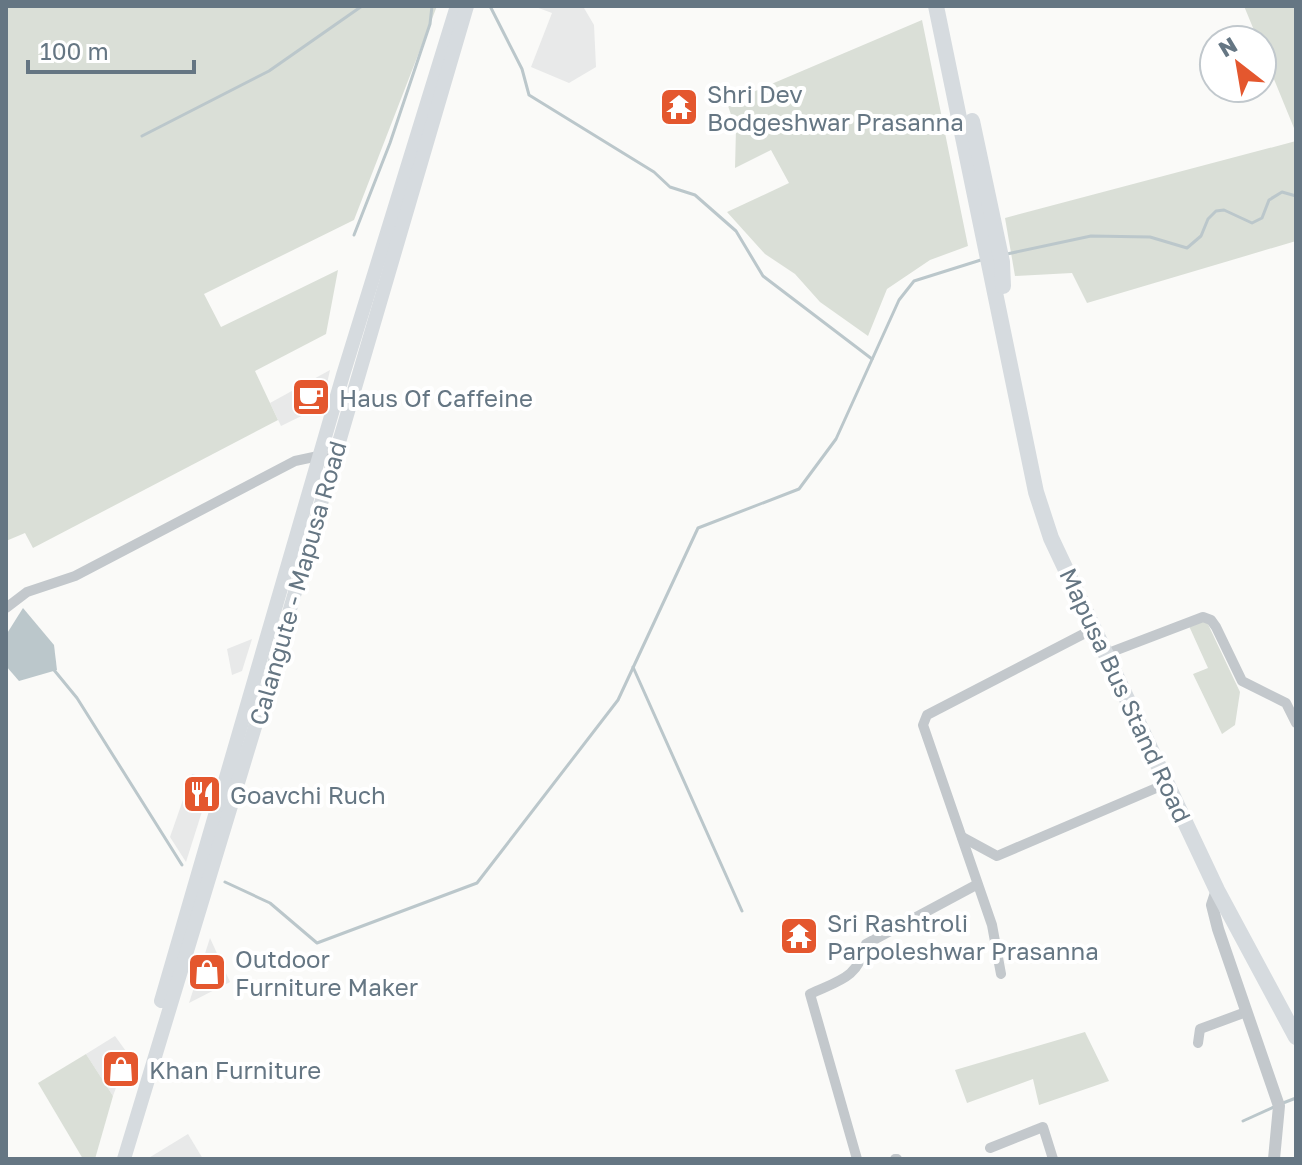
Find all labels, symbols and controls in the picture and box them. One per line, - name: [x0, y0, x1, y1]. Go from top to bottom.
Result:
- scale bar: [28, 24, 194, 74]
- north arrow: [1198, 24, 1278, 104]
- text: N: [1213, 31, 1242, 62]
- text: 100 m: [40, 36, 109, 65]
- place label: Shri Dev Bodgeshwar Prasanna: [707, 79, 964, 136]
- temple icon: Shri Dev Bodgeshwar Prasanna: [658, 86, 700, 128]
- cafe icon: Haus Of Caffeine: [290, 376, 332, 418]
- place label: Haus Of Caffeine: [339, 383, 533, 412]
- street label: Calangute - Mapusa Road: [242, 438, 352, 728]
- street label: Mapusa Bus Stand Road: [1054, 563, 1198, 827]
- restaurant icon: Goavchi Ruch: [181, 773, 223, 815]
- place label: Goavchi Ruch: [230, 780, 386, 809]
- place label: Sri Rashtroli Parpoleshwar Prasanna: [827, 908, 1099, 965]
- temple icon: Sri Rashtroli Parpoleshwar Prasanna: [778, 915, 820, 957]
- place label: Outdoor Furniture Maker: [235, 944, 418, 1001]
- shop icon: Outdoor Furniture Maker: [186, 951, 228, 993]
- shop icon: Khan Furniture: [100, 1048, 142, 1090]
- place label: Khan Furniture: [149, 1055, 321, 1084]

